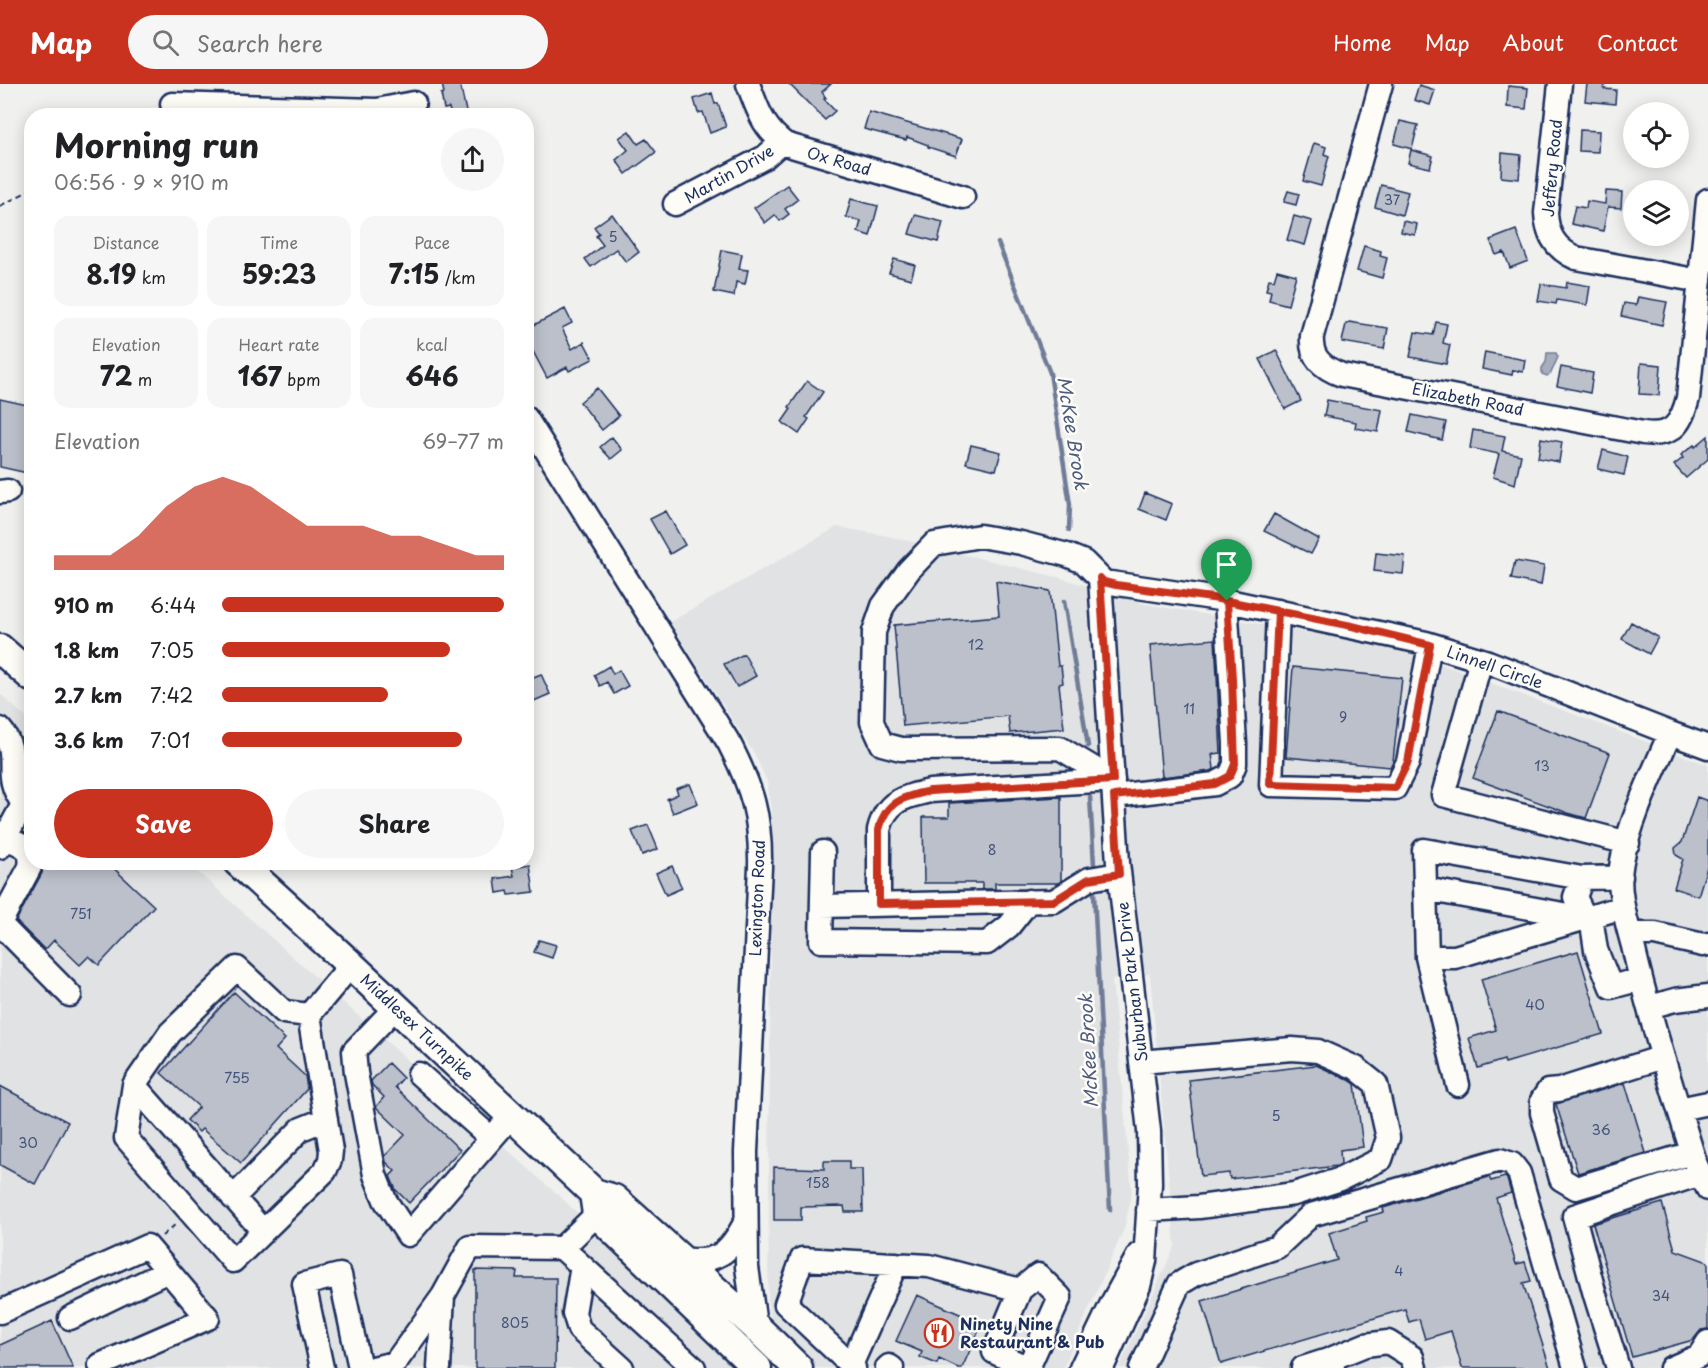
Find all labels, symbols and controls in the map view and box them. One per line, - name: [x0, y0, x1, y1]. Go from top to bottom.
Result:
- search box: [128, 15, 548, 69]
- text: Map: [30, 21, 92, 64]
- icon: search: [149, 26, 182, 59]
- text: Search here: [197, 26, 323, 59]
- text: Home: [1333, 26, 1392, 58]
- text: Map: [1425, 26, 1470, 58]
- text: About: [1503, 26, 1564, 58]
- text: Contact: [1597, 26, 1678, 58]
- map controls: [1623, 102, 1689, 246]
- button: locate: [1623, 102, 1689, 168]
- street label: Jeffery Road: [1535, 118, 1567, 218]
- text: Morning run: [54, 119, 259, 169]
- button: share: [441, 128, 504, 191]
- street label: Martin Drive: [679, 138, 778, 208]
- street label: Ox Road: [804, 139, 874, 181]
- text: 06:56 · 9 × 910 m: [54, 167, 229, 197]
- button: layers: [1623, 180, 1689, 246]
- house number: 37: [1384, 189, 1401, 210]
- house number: 5: [608, 226, 618, 247]
- text: Distance: [92, 230, 160, 254]
- text: Time: [260, 230, 298, 254]
- text: Pace: [414, 230, 450, 254]
- text: 8.19: [86, 254, 136, 293]
- text: 59:23: [242, 254, 316, 293]
- text: 7:15: [388, 254, 440, 293]
- text: km: [136, 265, 166, 289]
- text: /km: [440, 265, 476, 289]
- text: Elevation: [91, 332, 161, 356]
- text: Heart rate: [239, 332, 319, 356]
- text: kcal: [416, 332, 448, 356]
- text: 72: [100, 356, 133, 395]
- text: 167: [238, 356, 282, 395]
- text: 646: [405, 356, 459, 395]
- text: m: [133, 367, 152, 391]
- text: bpm: [282, 367, 320, 391]
- water label: McKee Brook: [1051, 374, 1096, 492]
- street label: Elizabeth Road: [1410, 375, 1526, 421]
- text: Elevation: [54, 426, 140, 456]
- text: 69–77 m: [422, 426, 504, 456]
- pin: [1201, 539, 1252, 601]
- icon: arrive: [1210, 548, 1243, 581]
- text: 910 m: [54, 590, 114, 620]
- text: 6:44: [150, 590, 196, 620]
- house number: 12: [968, 634, 984, 655]
- text: 1.8 km: [54, 635, 119, 665]
- text: 7:05: [150, 635, 194, 665]
- street label: Linnell Circle: [1444, 638, 1547, 694]
- text: 2.7 km: [54, 680, 122, 710]
- text: 7:42: [150, 680, 193, 710]
- house number: 11: [1183, 698, 1195, 719]
- house number: 9: [1339, 706, 1347, 727]
- text: 3.6 km: [54, 725, 124, 755]
- text: 7:01: [150, 725, 190, 755]
- house number: 13: [1534, 755, 1550, 776]
- button: Save: [54, 789, 273, 858]
- button: Share: [285, 789, 504, 858]
- street label: Lexington Road: [742, 839, 770, 957]
- house number: 8: [988, 839, 996, 860]
- street label: Suburban Park Drive: [1109, 901, 1153, 1064]
- house number: 751: [70, 903, 92, 924]
- street label: Middlesex Turnpike: [356, 967, 480, 1085]
- water label: McKee Brook: [1071, 993, 1104, 1109]
- house number: 40: [1525, 994, 1545, 1015]
- house number: 755: [224, 1067, 250, 1088]
- house number: 5: [1271, 1105, 1281, 1126]
- house number: 36: [1591, 1119, 1611, 1140]
- house number: 30: [18, 1132, 38, 1153]
- house number: 158: [806, 1172, 830, 1193]
- house number: 4: [1394, 1260, 1404, 1281]
- house number: 34: [1652, 1285, 1670, 1306]
- place label: Ninety Nine Restaurant & Pub: [960, 1311, 1105, 1353]
- house number: 805: [501, 1312, 529, 1333]
- restaurant icon: Ninety Nine Restaurant & Pub: [923, 1317, 955, 1349]

